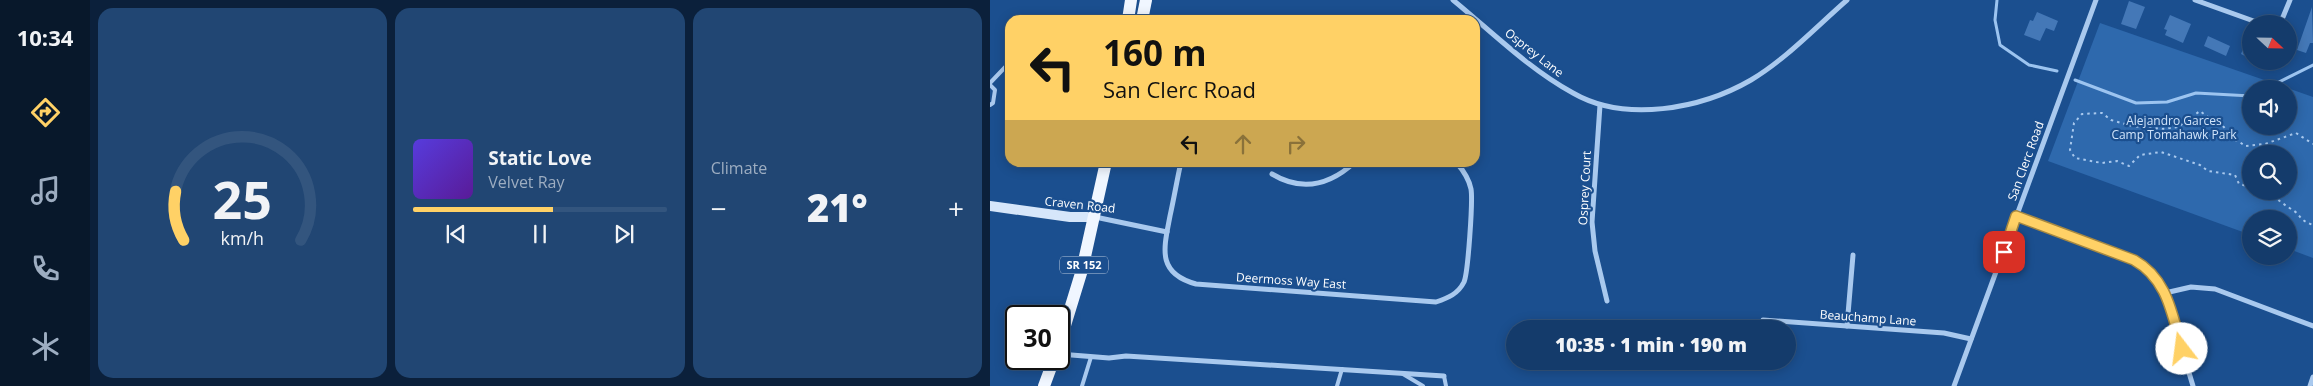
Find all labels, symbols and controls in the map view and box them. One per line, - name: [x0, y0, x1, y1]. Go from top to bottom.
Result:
- north arrow: [2242, 15, 2298, 70]
- map controls: [2242, 15, 2297, 265]
- text: 10:34: [17, 22, 73, 52]
- street label: Osprey Lane: [1501, 24, 1567, 81]
- text: 160 m: [1103, 29, 1207, 76]
- icon: left: [1020, 35, 1085, 100]
- text: San Clerc Road: [1103, 74, 1256, 104]
- button: sound: [2242, 80, 2297, 135]
- icon: directions: [28, 95, 63, 130]
- park label: Alejandro Garces Camp Tomahawk Park: [2111, 112, 2237, 143]
- street label: San Clerc Road: [2003, 119, 2048, 203]
- icon: left: [1176, 130, 1204, 158]
- icon: ahead: [1229, 130, 1257, 158]
- icon: right: [1282, 130, 1310, 158]
- text: Static Love: [488, 145, 592, 171]
- button: search: [2242, 145, 2297, 200]
- street label: Osprey Court: [1574, 150, 1595, 226]
- text: Climate: [711, 157, 767, 179]
- text: 25: [213, 163, 272, 234]
- text: Velvet Ray: [488, 171, 565, 193]
- icon: music: [28, 173, 63, 208]
- text: 21°: [807, 181, 868, 233]
- text: −: [711, 189, 727, 227]
- text: +: [948, 189, 964, 227]
- street label: Craven Road: [1044, 192, 1116, 217]
- button: layers: [2242, 210, 2297, 265]
- icon: previous: [442, 220, 470, 248]
- icon: pause: [526, 220, 554, 248]
- icon: next: [610, 220, 638, 248]
- text: km/h: [221, 226, 264, 250]
- pin: [1983, 231, 2025, 273]
- icon: arrive: [1990, 238, 2018, 266]
- icon: phone: [28, 251, 63, 286]
- road number: SR 152: [1060, 256, 1108, 274]
- street label: Deermoss Way East: [1235, 268, 1347, 293]
- speed limit sign: 30: [1005, 305, 1070, 370]
- street label: Beauchamp Lane: [1819, 306, 1917, 329]
- position arrow: [2155, 322, 2207, 374]
- icon: climate: [28, 329, 63, 364]
- text: 10:35 · 1 min · 190 m: [1555, 332, 1747, 358]

